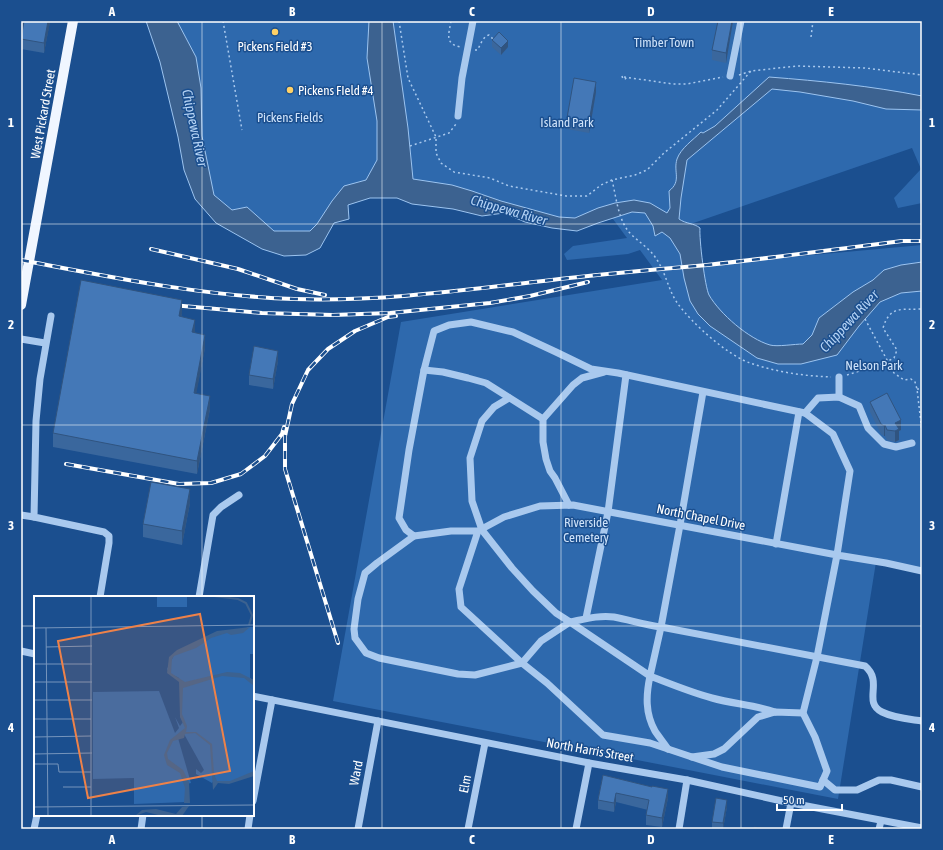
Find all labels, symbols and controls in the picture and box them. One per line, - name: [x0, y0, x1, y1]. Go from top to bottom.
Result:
- text: A: [108, 4, 116, 19]
- text: B: [289, 4, 296, 19]
- text: C: [469, 4, 475, 19]
- text: D: [647, 4, 655, 19]
- text: E: [828, 4, 834, 19]
- marker: Pickens Field #3: [270, 27, 280, 37]
- park label: Timber Town: [634, 35, 694, 50]
- place label: Pickens Field #3: [237, 39, 313, 54]
- street label: West Pickard Street: [28, 68, 58, 160]
- place label: Pickens FIeld #4: [298, 83, 374, 98]
- marker: Pickens FIeld #4: [285, 85, 295, 95]
- water label: Chippewa River: [179, 88, 211, 169]
- park label: Pickens Fields: [257, 110, 323, 125]
- text: 1: [8, 115, 14, 130]
- park label: Island Park: [540, 115, 594, 130]
- text: 1: [929, 115, 935, 130]
- water label: Chippewa River: [469, 191, 550, 229]
- water label: Chippewa River: [816, 286, 882, 355]
- text: 2: [8, 317, 14, 332]
- text: 2: [929, 317, 935, 332]
- park label: Nelson Park: [845, 358, 903, 373]
- street label: North Chapel Drive: [655, 501, 747, 533]
- park label: Riverside Cemetery: [563, 515, 609, 545]
- text: 3: [8, 518, 14, 533]
- text: 3: [929, 518, 935, 533]
- inset map: [34, 596, 254, 816]
- text: 4: [7, 720, 14, 735]
- text: 4: [928, 720, 935, 735]
- street label: North Harris Street: [545, 735, 635, 765]
- street label: Ward: [346, 759, 366, 787]
- street label: Elm: [456, 774, 474, 794]
- scale bar: [777, 786, 842, 812]
- text: 50 m: [783, 793, 805, 807]
- text: A: [108, 832, 116, 847]
- text: B: [289, 832, 296, 847]
- text: C: [469, 832, 475, 847]
- text: D: [647, 832, 655, 847]
- text: E: [828, 832, 834, 847]

